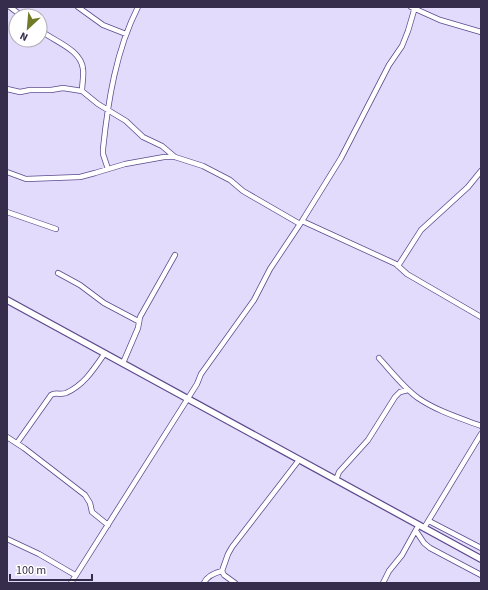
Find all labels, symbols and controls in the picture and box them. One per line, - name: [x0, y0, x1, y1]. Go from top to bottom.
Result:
- north arrow: [8, 8, 48, 48]
- text: N: [17, 28, 30, 45]
- scale bar: [10, 556, 92, 582]
- text: 100 m: [16, 562, 46, 579]

